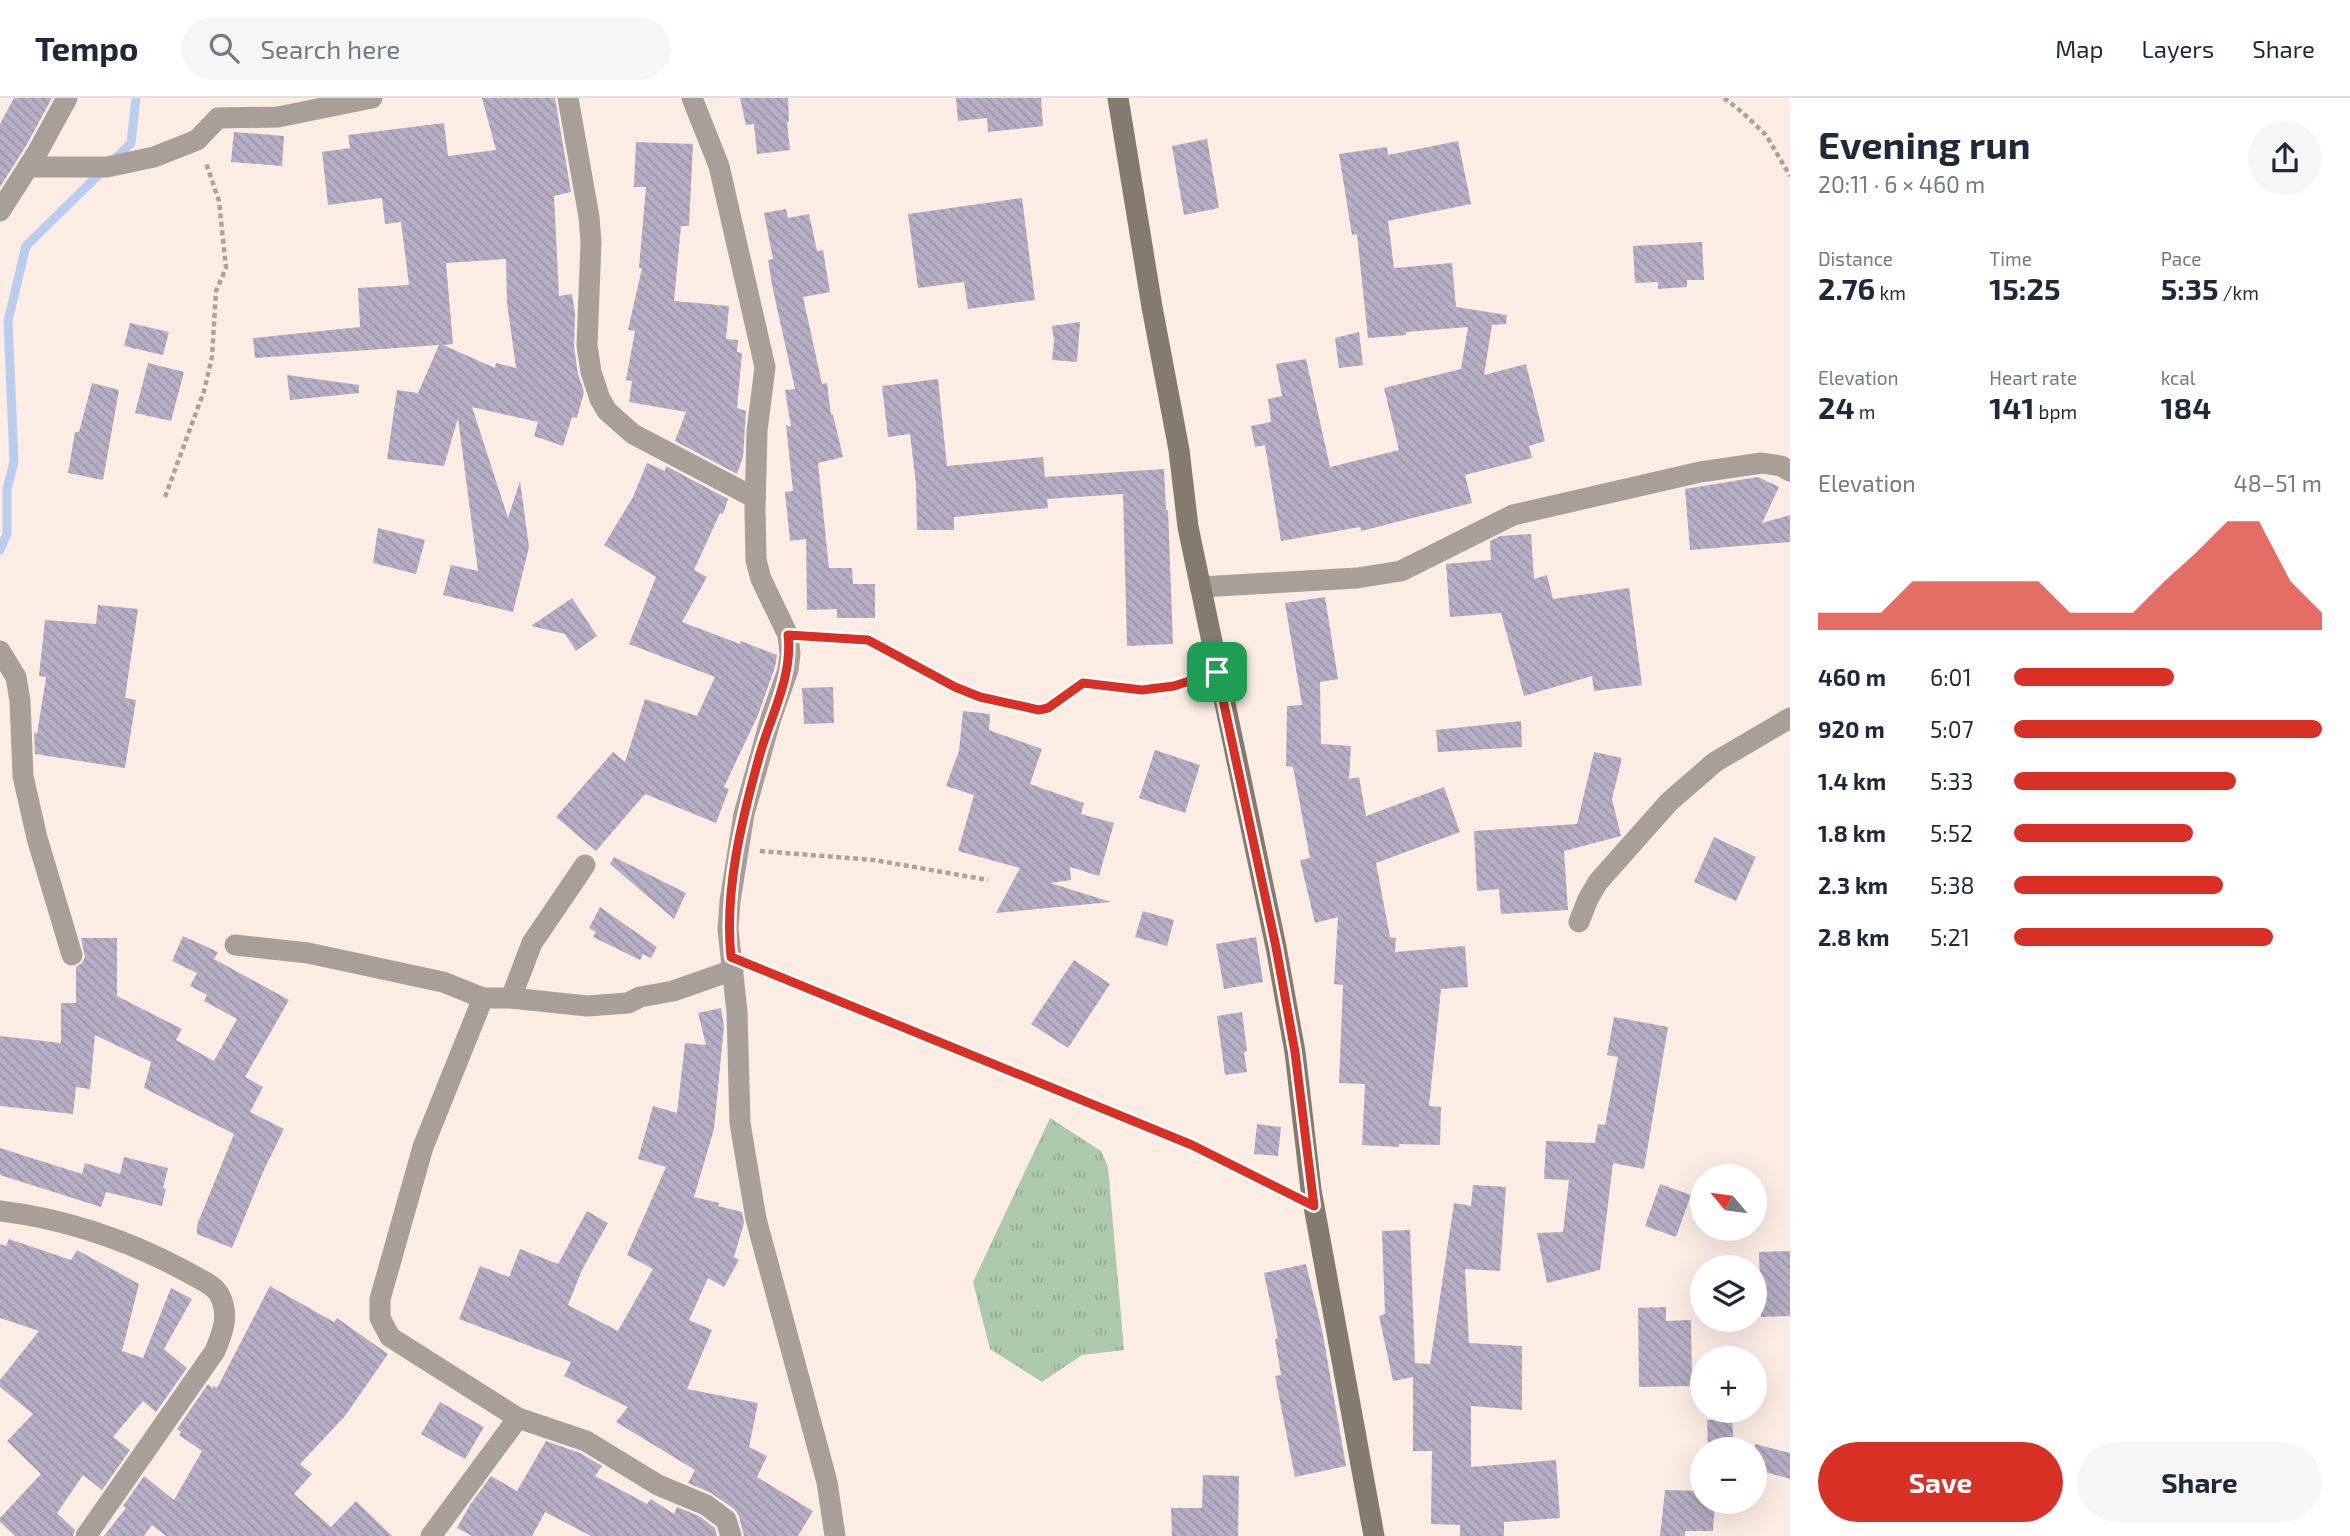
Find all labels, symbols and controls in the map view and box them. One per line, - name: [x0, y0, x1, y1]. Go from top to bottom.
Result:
- search box: [181, 17, 671, 80]
- text: Tempo: [35, 28, 139, 68]
- icon: search: [205, 29, 243, 67]
- text: Search here: [261, 33, 400, 64]
- text: Map: [2055, 34, 2103, 63]
- text: Layers: [2141, 34, 2214, 63]
- text: Share: [2252, 34, 2315, 63]
- text: Evening run: [1818, 121, 2031, 167]
- button: share: [2248, 121, 2322, 195]
- text: 20:11 · 6 × 460 m: [1818, 170, 1985, 198]
- text: Distance: [1818, 247, 1893, 270]
- text: Time: [1989, 247, 2032, 270]
- text: Pace: [2161, 247, 2202, 270]
- text: 2.76: [1818, 270, 1875, 306]
- text: 15:25: [1989, 270, 2061, 306]
- text: 5:35: [2161, 270, 2219, 306]
- text: km: [1875, 281, 1906, 304]
- text: /km: [2219, 281, 2259, 304]
- text: Elevation: [1818, 366, 1899, 389]
- text: Heart rate: [1989, 366, 2077, 389]
- text: kcal: [2161, 366, 2195, 389]
- text: 24: [1818, 389, 1855, 425]
- text: 141: [1989, 389, 2034, 425]
- text: 184: [2161, 389, 2211, 425]
- text: m: [1855, 400, 1875, 423]
- text: bpm: [2034, 400, 2077, 423]
- text: Elevation: [1818, 469, 1916, 497]
- text: 48–51 m: [2234, 469, 2322, 497]
- pin: [1187, 642, 1247, 702]
- icon: arrive: [1198, 653, 1236, 691]
- text: 460 m: [1818, 663, 1886, 691]
- text: 6:01: [1930, 663, 1972, 691]
- text: 920 m: [1818, 715, 1885, 743]
- text: 5:07: [1930, 715, 1973, 743]
- text: 1.4 km: [1818, 767, 1886, 795]
- text: 5:33: [1930, 767, 1973, 795]
- text: 1.8 km: [1818, 819, 1886, 847]
- text: 5:52: [1930, 819, 1973, 847]
- text: 2.3 km: [1818, 871, 1888, 899]
- text: 5:38: [1930, 871, 1975, 899]
- text: 2.8 km: [1818, 923, 1889, 951]
- text: 5:21: [1930, 923, 1970, 951]
- north arrow: [1690, 1164, 1768, 1241]
- map controls: [1690, 1164, 1767, 1514]
- button: layers: [1690, 1255, 1767, 1332]
- button: +: [1690, 1346, 1767, 1423]
- button: −: [1690, 1437, 1767, 1514]
- button: Save: [1818, 1442, 2063, 1522]
- button: Share: [2077, 1442, 2322, 1522]

